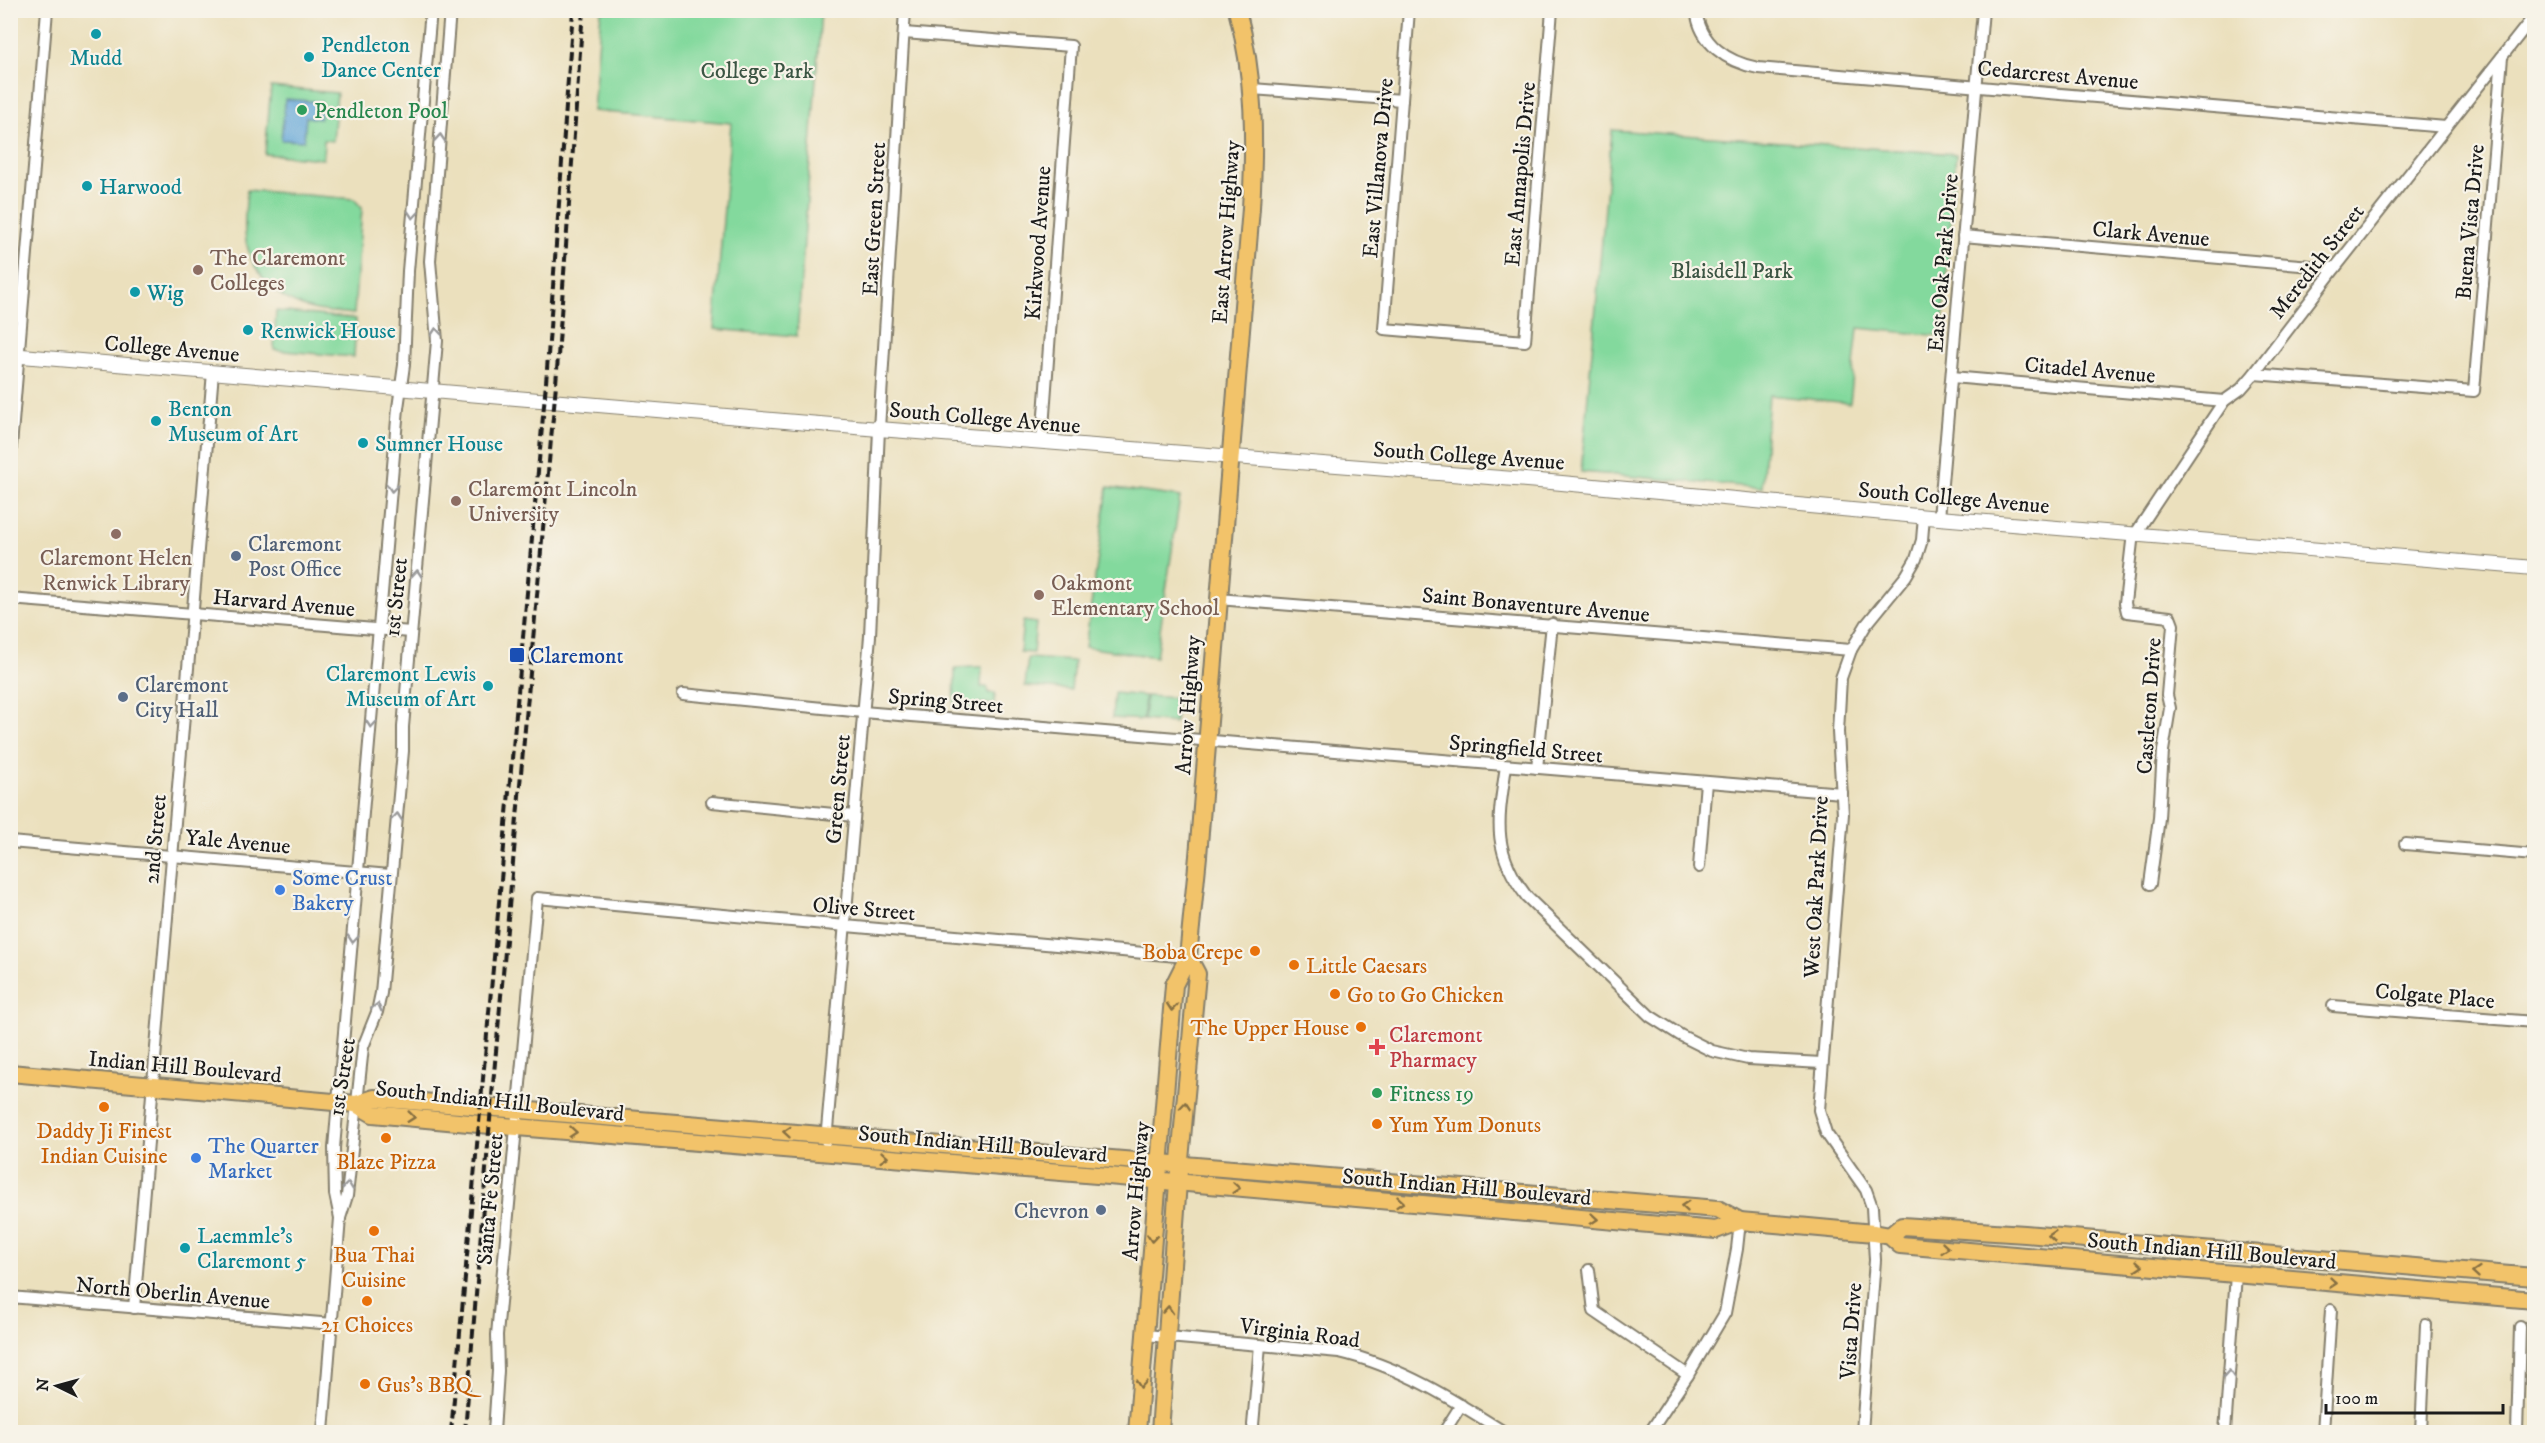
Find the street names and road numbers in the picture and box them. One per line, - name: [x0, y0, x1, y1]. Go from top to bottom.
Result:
- street label: Cedarcrest Avenue: [1976, 55, 2139, 96]
- street label: East Villanova Drive: [1357, 77, 1400, 259]
- street label: East Annapolis Drive: [1499, 81, 1542, 268]
- street label: East Arrow Highway: [1207, 139, 1246, 325]
- street label: East Green Street: [857, 141, 892, 297]
- street label: Buena Vista Drive: [2450, 143, 2491, 301]
- street label: Kirkwood Avenue: [1020, 165, 1057, 321]
- street label: East Oak Park Drive: [1922, 173, 1965, 354]
- street label: Meredith Street: [2264, 199, 2370, 325]
- street label: Clark Avenue: [2091, 216, 2211, 253]
- street label: College Avenue: [103, 330, 241, 369]
- street label: Citadel Avenue: [2023, 351, 2156, 390]
- street label: South College Avenue: [888, 397, 1081, 440]
- street label: South College Avenue: [1372, 436, 1565, 477]
- street label: South College Avenue: [1857, 477, 2050, 520]
- street label: 1st Street: [379, 556, 414, 638]
- street label: Saint Bonaventure Avenue: [1421, 582, 1651, 629]
- street label: Harvard Avenue: [212, 584, 356, 623]
- street label: Arrow Highway: [1170, 634, 1207, 776]
- street label: Castleton Drive: [2131, 637, 2168, 775]
- street label: Spring Street: [887, 683, 1004, 720]
- street label: Springfield Street: [1448, 729, 1604, 770]
- street label: Green Street: [820, 733, 857, 845]
- street label: 2nd Street: [138, 793, 173, 885]
- street label: West Oak Park Drive: [1798, 795, 1835, 980]
- street label: Yale Avenue: [184, 824, 292, 861]
- street label: Olive Street: [811, 892, 916, 927]
- street label: Colgate Place: [2374, 978, 2496, 1015]
- street label: 1st Street: [323, 1036, 362, 1118]
- street label: Indian Hill Boulevard: [87, 1046, 283, 1089]
- street label: South Indian Hill Boulevard: [374, 1075, 626, 1128]
- street label: South Indian Hill Boulevard: [857, 1120, 1109, 1169]
- street label: Arrow Highway: [1117, 1120, 1156, 1262]
- street label: Santa Fe Street: [471, 1132, 510, 1266]
- street label: South Indian Hill Boulevard: [1341, 1163, 1593, 1212]
- street label: South Indian Hill Boulevard: [2086, 1227, 2338, 1276]
- street label: North Oberlin Avenue: [75, 1272, 271, 1315]
- street label: Vista Drive: [1835, 1282, 1868, 1381]
- street label: Virginia Road: [1237, 1313, 1361, 1354]

